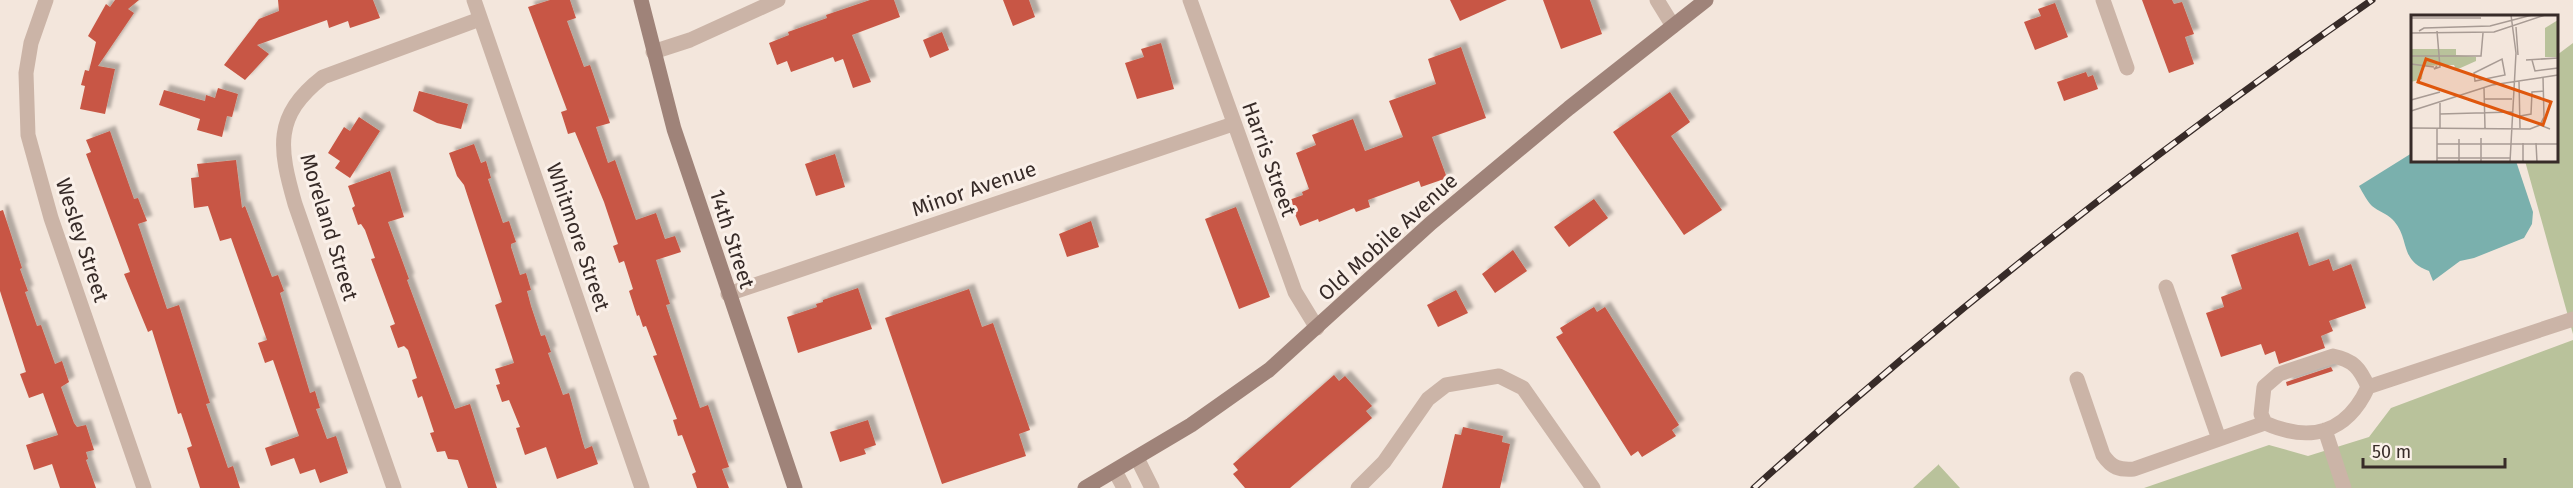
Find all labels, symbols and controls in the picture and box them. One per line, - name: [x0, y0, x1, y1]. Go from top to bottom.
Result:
- inset map: [2411, 15, 2558, 162]
- street label: Harris Street: [1236, 98, 1302, 220]
- street label: Moreland Street: [294, 150, 364, 304]
- street label: Minor Avenue: [908, 156, 1040, 222]
- street label: Whitmore Street: [540, 160, 616, 315]
- street label: Old Mobile Avenue: [1313, 168, 1463, 306]
- street label: Wesley Street: [50, 175, 114, 306]
- street label: 14th Street: [704, 186, 760, 292]
- scale bar: [2363, 431, 2506, 469]
- text: 50 m: [2372, 441, 2411, 463]

